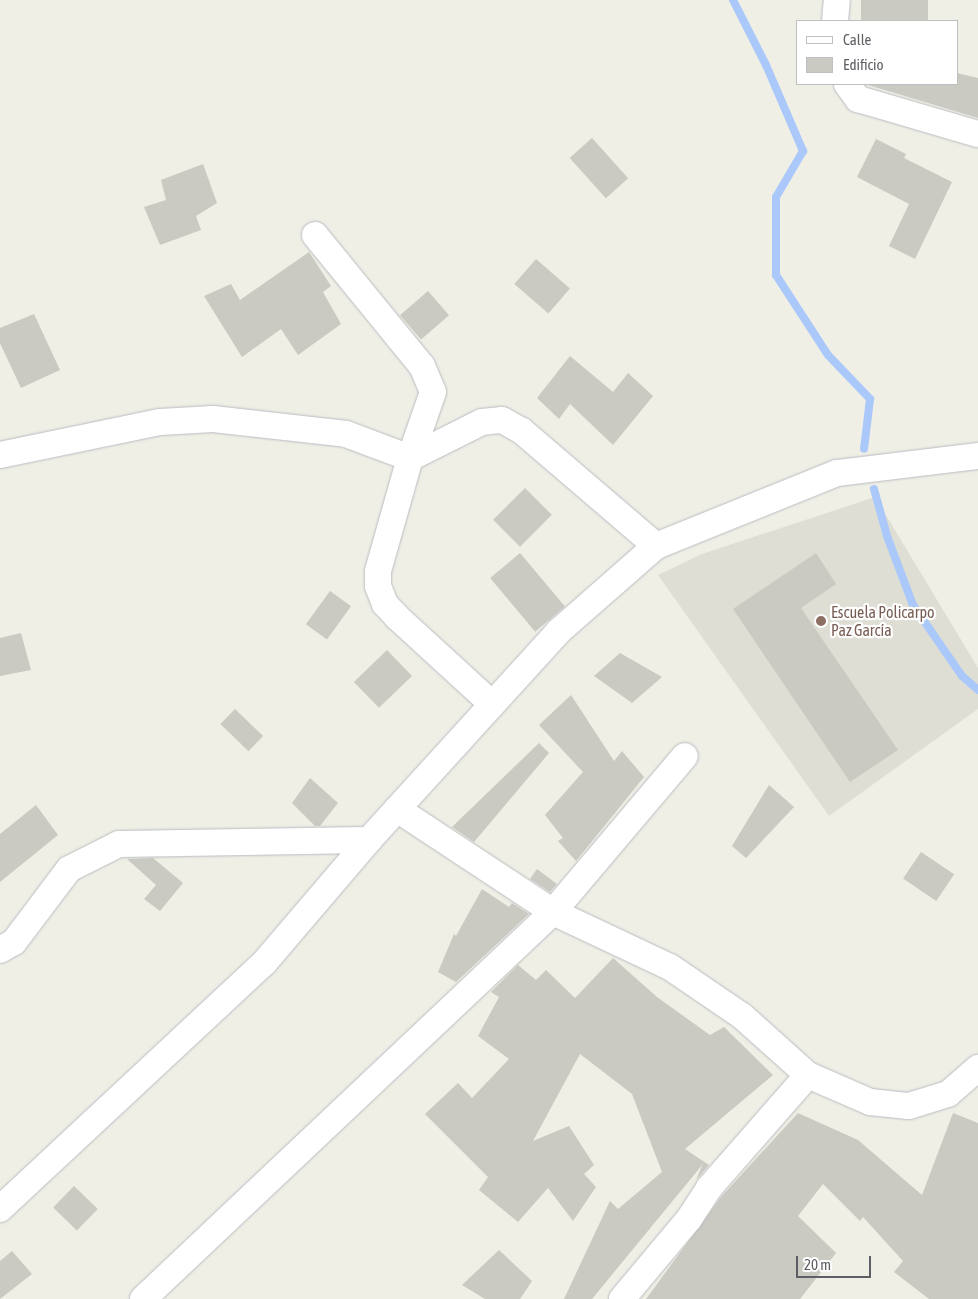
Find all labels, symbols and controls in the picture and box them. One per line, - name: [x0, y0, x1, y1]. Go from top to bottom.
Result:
- legend: [796, 20, 958, 85]
- text: Calle: [843, 31, 871, 48]
- text: Edificio: [843, 56, 884, 73]
- place label: Escuela Policarpo Paz García: [831, 602, 935, 640]
- marker: Escuela Policarpo Paz García: [815, 615, 827, 627]
- scale bar: [798, 1246, 873, 1278]
- text: 20 m: [804, 1256, 831, 1273]

